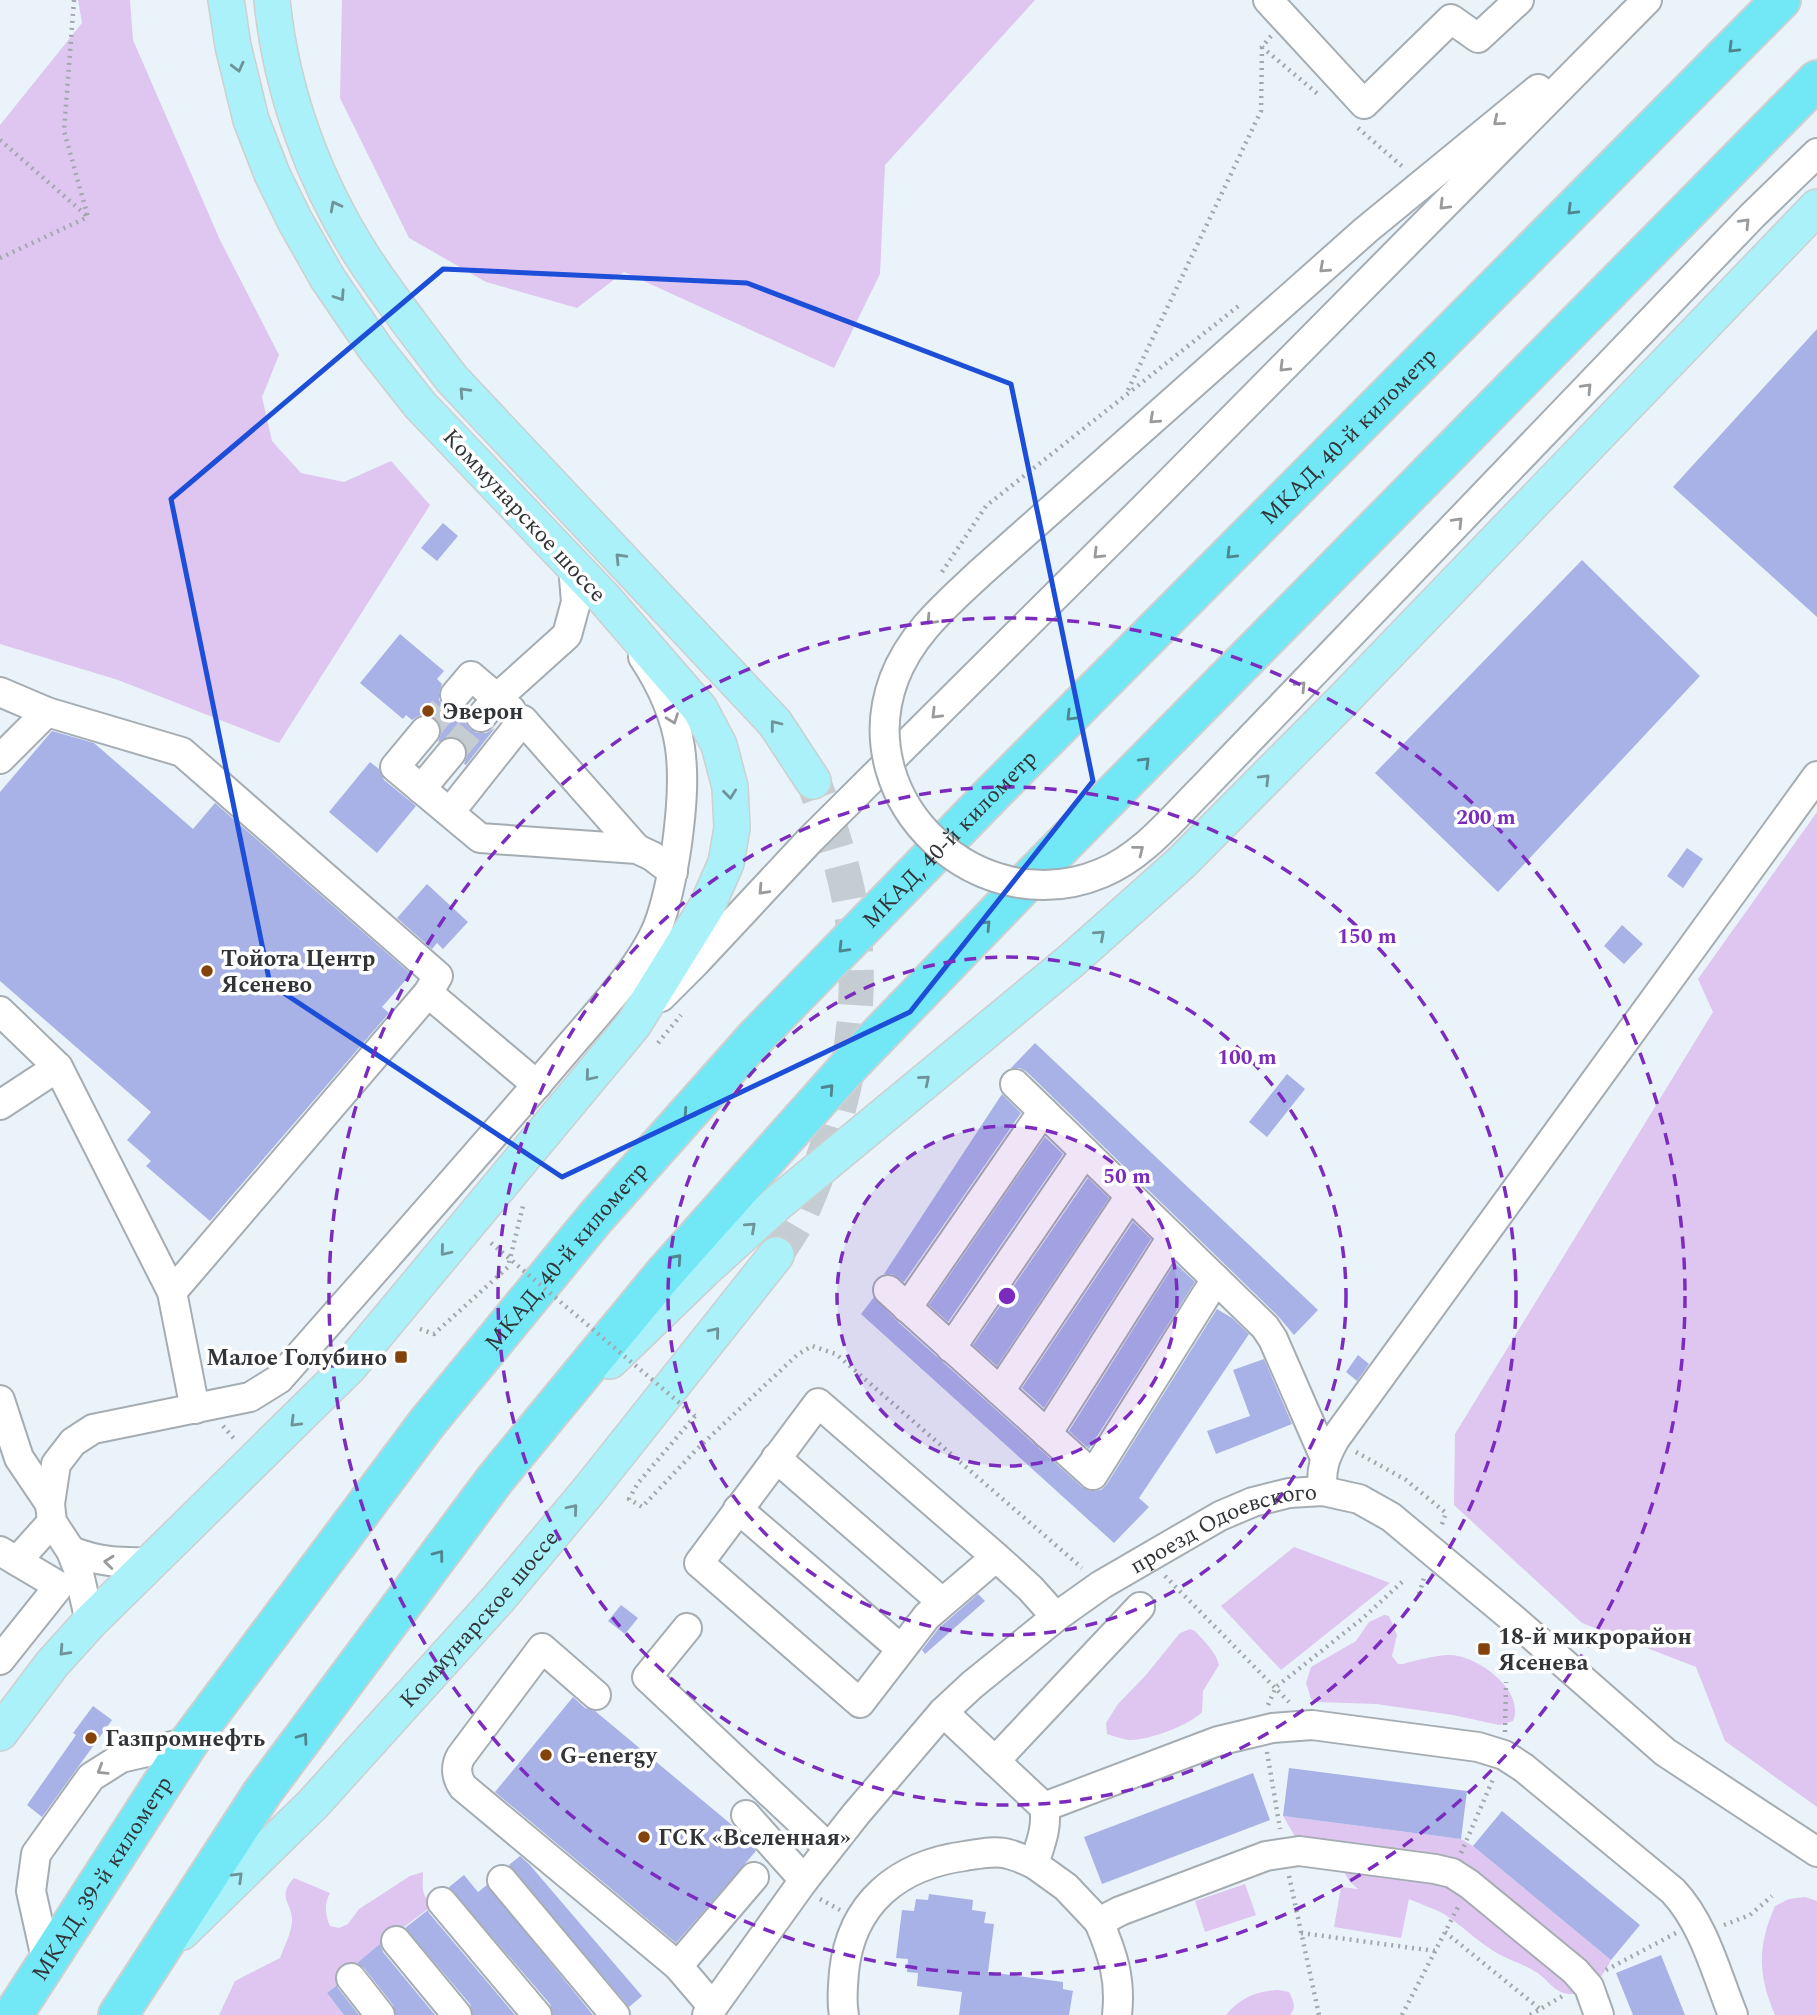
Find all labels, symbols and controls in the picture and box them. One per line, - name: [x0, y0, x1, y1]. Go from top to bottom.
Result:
- one-way arrow: [1728, 40, 1741, 53]
- one-way arrow: [230, 61, 244, 73]
- one-way arrow: [1494, 113, 1506, 126]
- one-way arrow: [1440, 197, 1453, 210]
- one-way arrow: [330, 201, 344, 213]
- one-way arrow: [1568, 202, 1581, 215]
- one-way arrow: [1736, 219, 1749, 232]
- one-way arrow: [1319, 259, 1332, 272]
- one-way arrow: [331, 288, 344, 301]
- street label: МКАД, 40-й километр: [1253, 340, 1446, 534]
- one-way arrow: [1280, 359, 1293, 372]
- one-way arrow: [1579, 383, 1592, 396]
- one-way arrow: [460, 388, 472, 401]
- one-way arrow: [1149, 411, 1162, 423]
- street label: Коммунарское шоссе: [434, 421, 614, 611]
- one-way arrow: [1450, 517, 1463, 530]
- one-way arrow: [1093, 546, 1106, 559]
- one-way arrow: [1226, 546, 1239, 559]
- one-way arrow: [616, 553, 628, 566]
- one-way arrow: [926, 612, 939, 625]
- one-way arrow: [1292, 681, 1305, 694]
- place label: Эверон: [442, 695, 524, 730]
- marker: Эверон: [420, 703, 436, 719]
- one-way arrow: [932, 706, 944, 718]
- one-way arrow: [1067, 708, 1080, 721]
- one-way arrow: [665, 712, 679, 724]
- one-way arrow: [771, 720, 783, 733]
- street label: МКАД, 40-й километр: [854, 742, 1046, 937]
- one-way arrow: [1137, 758, 1149, 770]
- one-way arrow: [1257, 775, 1269, 787]
- one-way arrow: [722, 789, 737, 800]
- text: 200 m: [1456, 802, 1516, 834]
- one-way arrow: [1132, 846, 1144, 859]
- one-way arrow: [759, 882, 772, 895]
- one-way arrow: [977, 920, 990, 933]
- text: 150 m: [1337, 921, 1397, 953]
- one-way arrow: [1092, 931, 1105, 943]
- one-way arrow: [838, 940, 851, 953]
- place label: Тойота Центр Ясенево: [221, 942, 375, 1003]
- marker: Тойота Центр Ясенево: [199, 963, 215, 979]
- text: 100 m: [1217, 1042, 1277, 1074]
- one-way arrow: [586, 1068, 598, 1081]
- one-way arrow: [916, 1076, 929, 1088]
- one-way arrow: [821, 1085, 833, 1098]
- one-way arrow: [683, 1106, 696, 1119]
- street label: МКАД, 40-й километр: [477, 1154, 657, 1359]
- text: 50 m: [1103, 1161, 1151, 1193]
- one-way arrow: [743, 1223, 756, 1236]
- one-way arrow: [440, 1244, 453, 1256]
- one-way arrow: [669, 1254, 681, 1267]
- centre of rings: [995, 1284, 1019, 1308]
- one-way arrow: [707, 1327, 719, 1340]
- place label: Малое Голубино: [206, 1341, 387, 1376]
- marker: Малое Голубино: [393, 1349, 409, 1365]
- one-way arrow: [290, 1414, 303, 1427]
- street label: проезд Одоевского: [1123, 1475, 1318, 1584]
- one-way arrow: [565, 1505, 577, 1518]
- street label: Коммунарское шоссе: [392, 1523, 568, 1716]
- one-way arrow: [430, 1550, 443, 1563]
- one-way arrow: [104, 1555, 115, 1570]
- place label: 18-й микрорайон Ясенева: [1498, 1620, 1692, 1681]
- marker: 18-й микрорайон Ясенева: [1476, 1641, 1492, 1657]
- one-way arrow: [59, 1643, 72, 1656]
- place label: Газпромнефть: [105, 1722, 265, 1757]
- marker: Газпромнефть: [83, 1730, 99, 1746]
- one-way arrow: [295, 1733, 307, 1746]
- place label: G-energy: [560, 1739, 658, 1774]
- marker: G-energy: [538, 1747, 554, 1763]
- one-way arrow: [97, 1762, 110, 1775]
- street label: МКАД, 39-й километр: [23, 1769, 182, 1988]
- place label: ГСК «Вселенная»: [658, 1821, 851, 1856]
- marker: ГСК «Вселенная»: [636, 1829, 652, 1845]
- one-way arrow: [230, 1872, 243, 1885]

